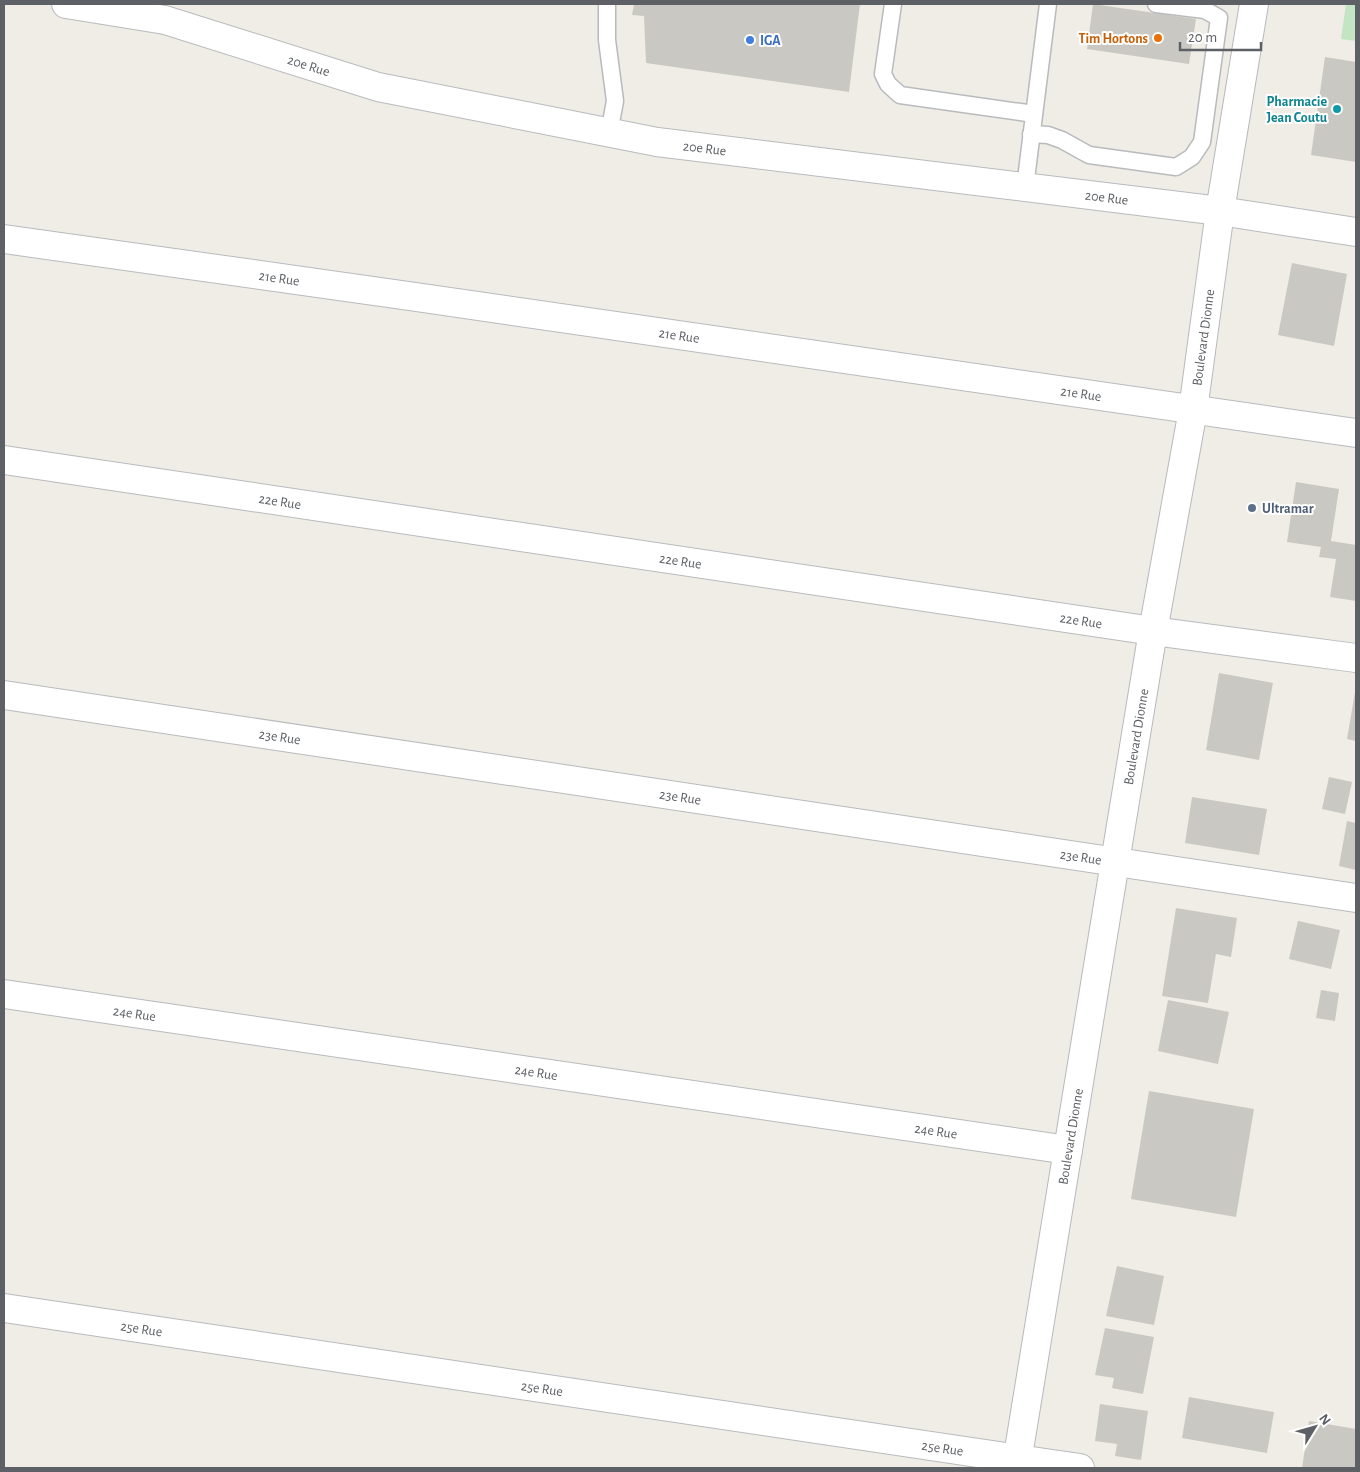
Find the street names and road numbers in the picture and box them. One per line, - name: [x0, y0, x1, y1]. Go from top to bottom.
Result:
- street label: 20e Rue: [286, 53, 331, 79]
- street label: 20e Rue: [682, 139, 727, 158]
- street label: 20e Rue: [1084, 189, 1129, 208]
- street label: 21e Rue: [258, 269, 300, 289]
- street label: Boulevard Dionne: [1190, 288, 1217, 387]
- street label: 21e Rue: [658, 326, 700, 346]
- street label: 21e Rue: [1060, 384, 1102, 404]
- street label: 22e Rue: [258, 492, 302, 512]
- street label: 22e Rue: [658, 552, 703, 572]
- street label: 22e Rue: [1059, 611, 1103, 631]
- street label: Boulevard Dionne: [1122, 688, 1151, 786]
- street label: 23e Rue: [258, 727, 302, 747]
- street label: 23e Rue: [658, 788, 702, 808]
- street label: 23e Rue: [1059, 848, 1103, 868]
- street label: 24e Rue: [112, 1004, 157, 1024]
- street label: 24e Rue: [514, 1063, 558, 1083]
- street label: Boulevard Dionne: [1056, 1087, 1086, 1186]
- street label: 24e Rue: [914, 1122, 958, 1142]
- street label: 25e Rue: [119, 1319, 163, 1339]
- street label: 25e Rue: [520, 1379, 564, 1399]
- street label: 25e Rue: [921, 1439, 964, 1459]

